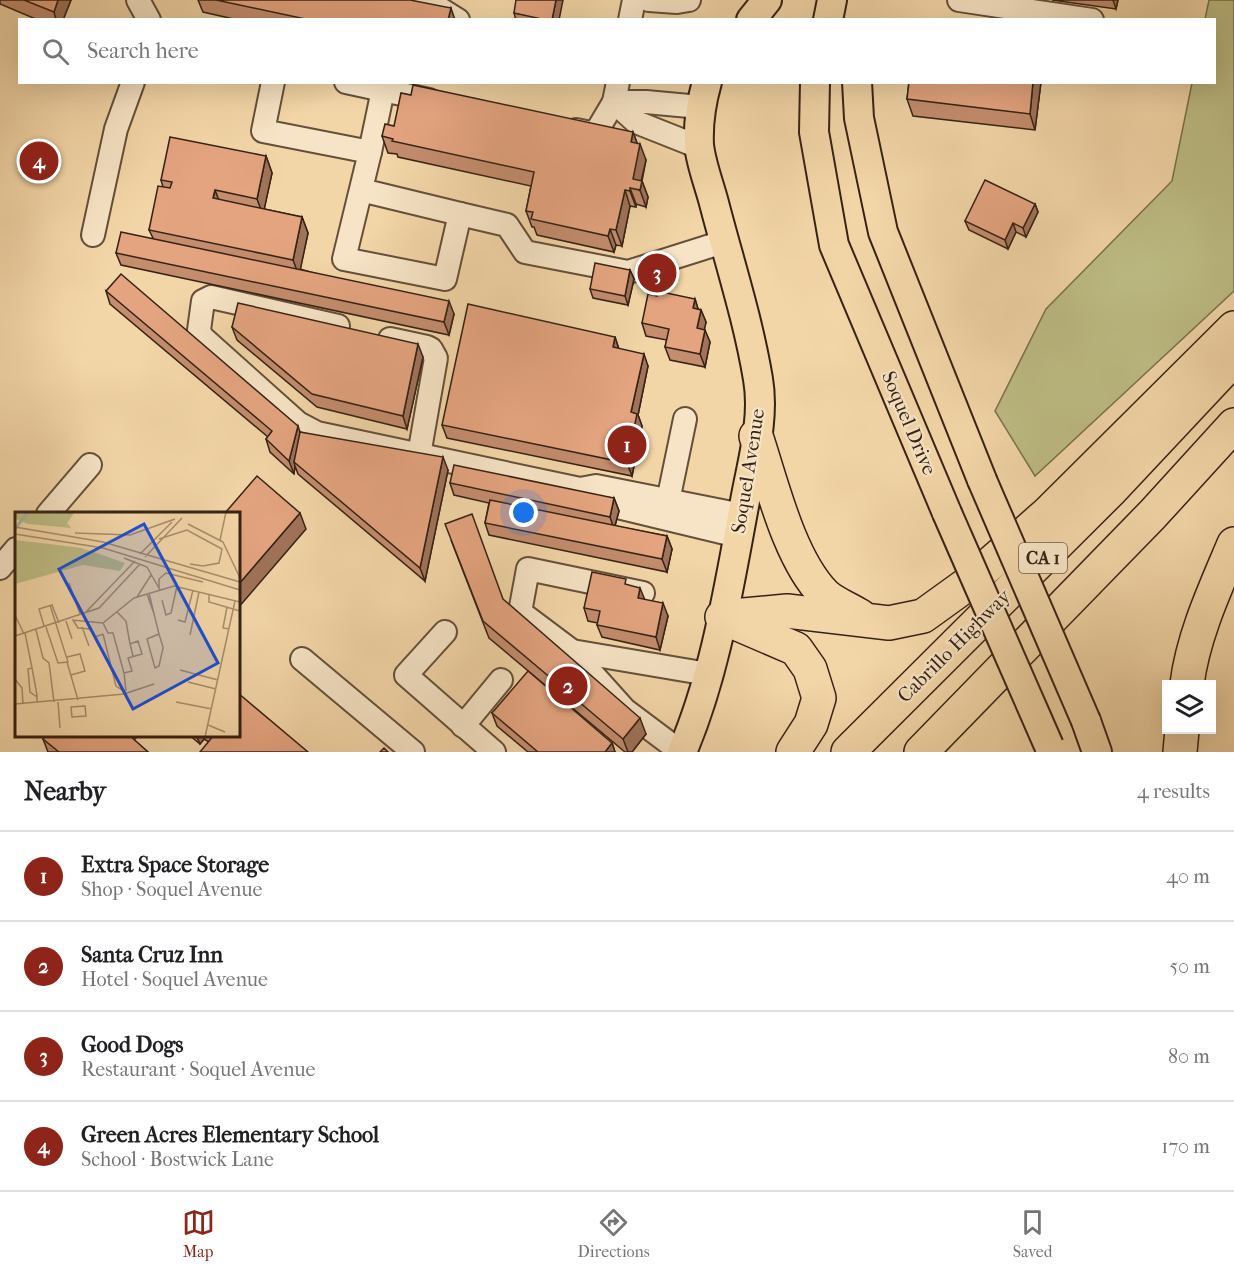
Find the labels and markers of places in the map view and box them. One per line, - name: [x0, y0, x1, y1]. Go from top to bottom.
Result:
- pin: 4: [20, 138, 58, 184]
- pin: 3: [638, 250, 676, 296]
- pin: 1: [608, 422, 646, 468]
- pin: 2: [548, 664, 588, 708]

